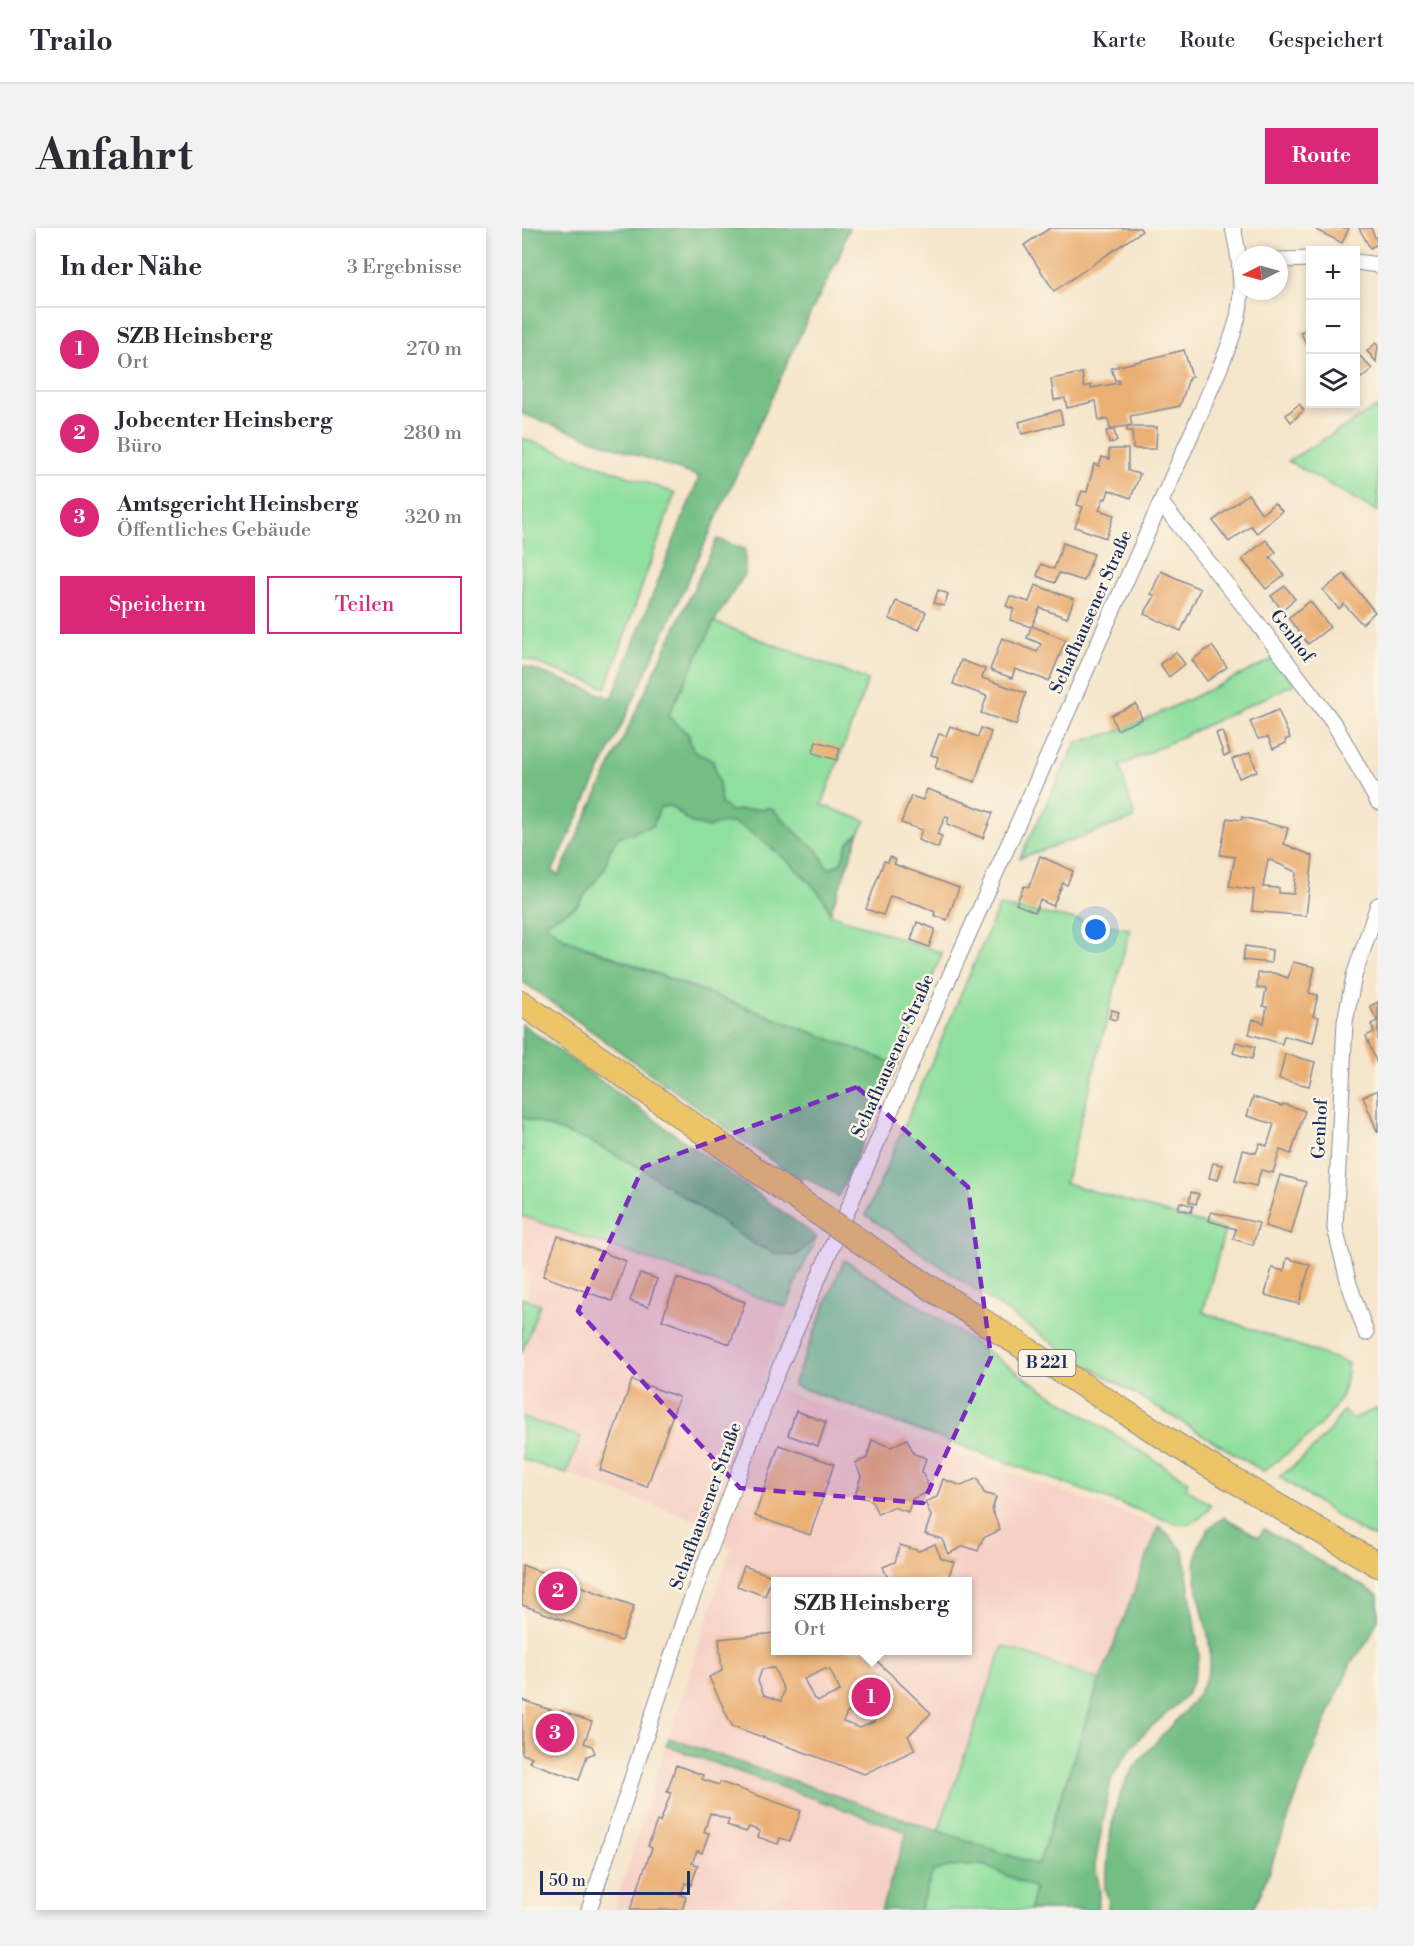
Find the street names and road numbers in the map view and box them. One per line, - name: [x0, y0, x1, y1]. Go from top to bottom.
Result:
- street label: Schafhausener Straße: [1045, 527, 1137, 697]
- street label: Genhof: [1265, 605, 1320, 668]
- street label: Schafhausener Straße: [847, 971, 939, 1141]
- street label: Genhof: [1307, 1097, 1333, 1160]
- road number: B 221: [1018, 1350, 1076, 1376]
- street label: Schafhausener Straße: [665, 1419, 747, 1593]

